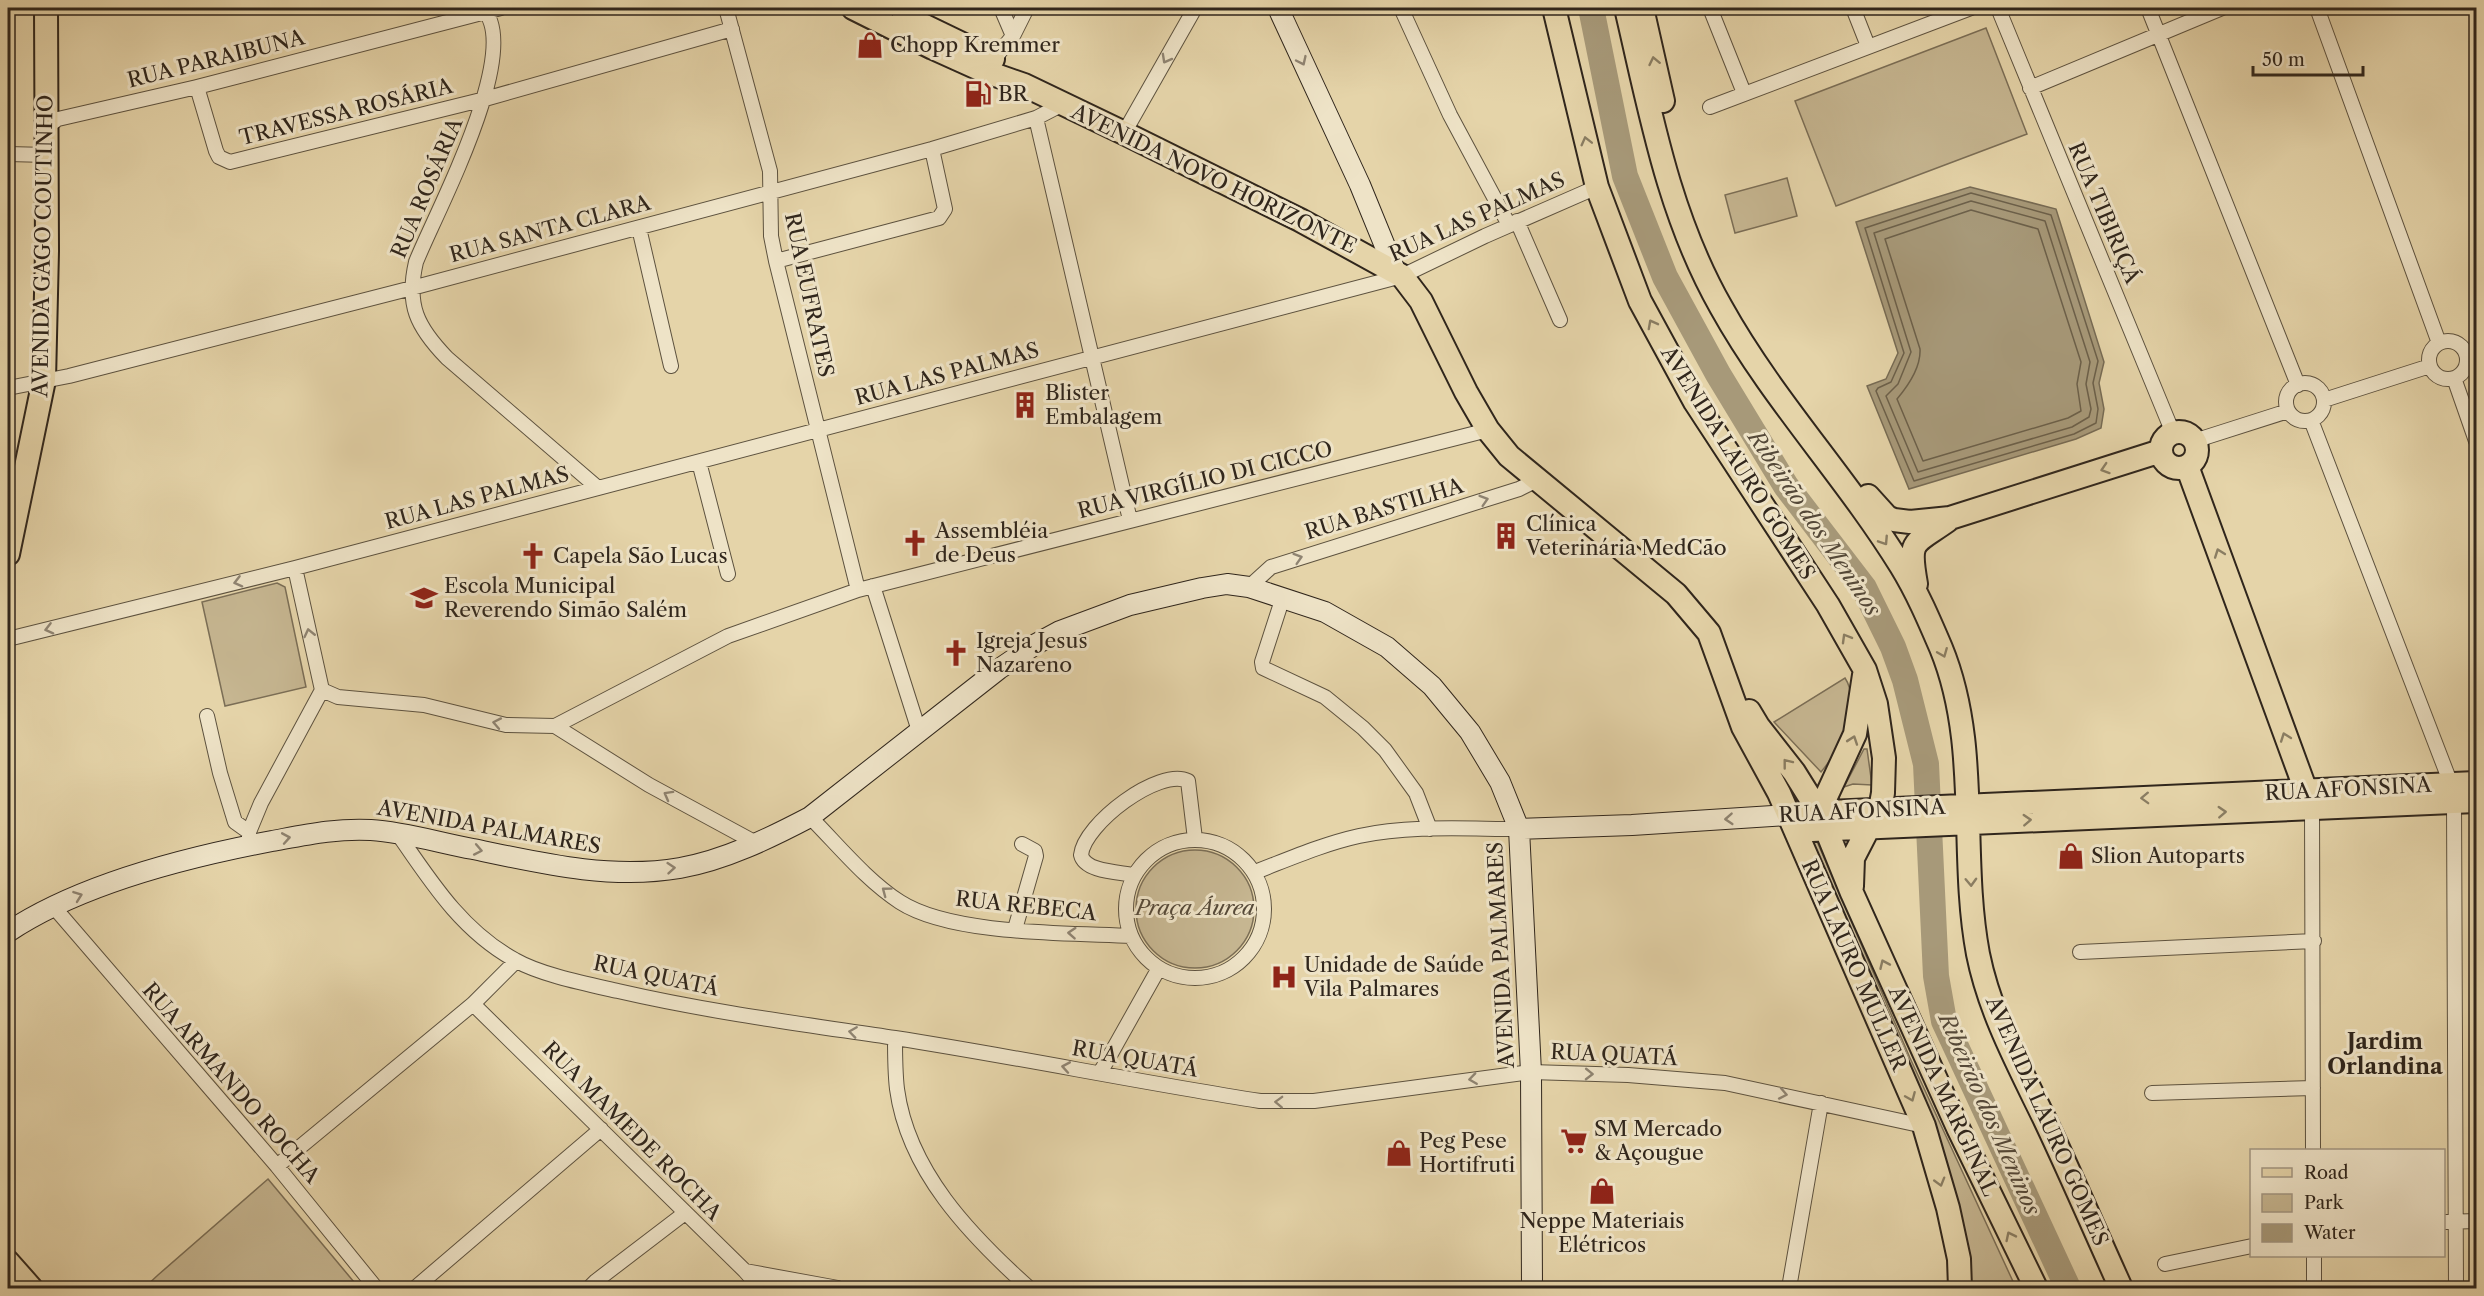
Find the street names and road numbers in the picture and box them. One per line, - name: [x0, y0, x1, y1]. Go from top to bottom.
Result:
- street label: RUA PARAIBUNA: [125, 24, 307, 93]
- street label: TRAVESSA ROSÁRIA: [237, 73, 456, 150]
- street label: AVENIDA GAGO COUTINHO: [27, 94, 58, 399]
- street label: AVENIDA NOVO HORIZONTE: [1067, 98, 1361, 259]
- street label: RUA ROSÁRIA: [386, 113, 468, 262]
- street label: RUA TIBIRIÇÁ: [2063, 138, 2146, 288]
- street label: RUA LAS PALMAS: [1385, 167, 1569, 267]
- street label: RUA SANTA CLARA: [447, 190, 653, 267]
- street label: RUA EUFRATES: [780, 210, 839, 379]
- street label: RUA LAS PALMAS: [852, 337, 1042, 410]
- street label: AVENIDA LAURO GOMES: [1656, 340, 1821, 584]
- street label: RUA VIRGÍLIO DI CICCO: [1075, 436, 1335, 523]
- street label: RUA LAS PALMAS: [382, 461, 572, 534]
- street label: RUA BASTILHA: [1302, 472, 1466, 544]
- street label: RUA AFONSINA: [2264, 772, 2433, 805]
- street label: AVENIDA PALMARES: [374, 794, 603, 858]
- street label: RUA AFONSINA: [1778, 794, 1947, 827]
- street label: AVENIDA PALMARES: [1482, 841, 1519, 1070]
- street label: RUA LAURO MULLER: [1797, 855, 1913, 1076]
- street label: RUA REBECA: [954, 886, 1098, 925]
- street label: RUA QUATÁ: [591, 950, 721, 1001]
- street label: RUA ARMANDO ROCHA: [137, 977, 326, 1188]
- street label: AVENIDA MARGINAL: [1883, 981, 2003, 1200]
- street label: AVENIDA LAURO GOMES: [1981, 991, 2114, 1250]
- street label: RUA QUATÁ: [1070, 1035, 1200, 1082]
- street label: RUA MAMEDE ROCHA: [538, 1036, 727, 1226]
- street label: RUA QUATÁ: [1550, 1039, 1679, 1070]

